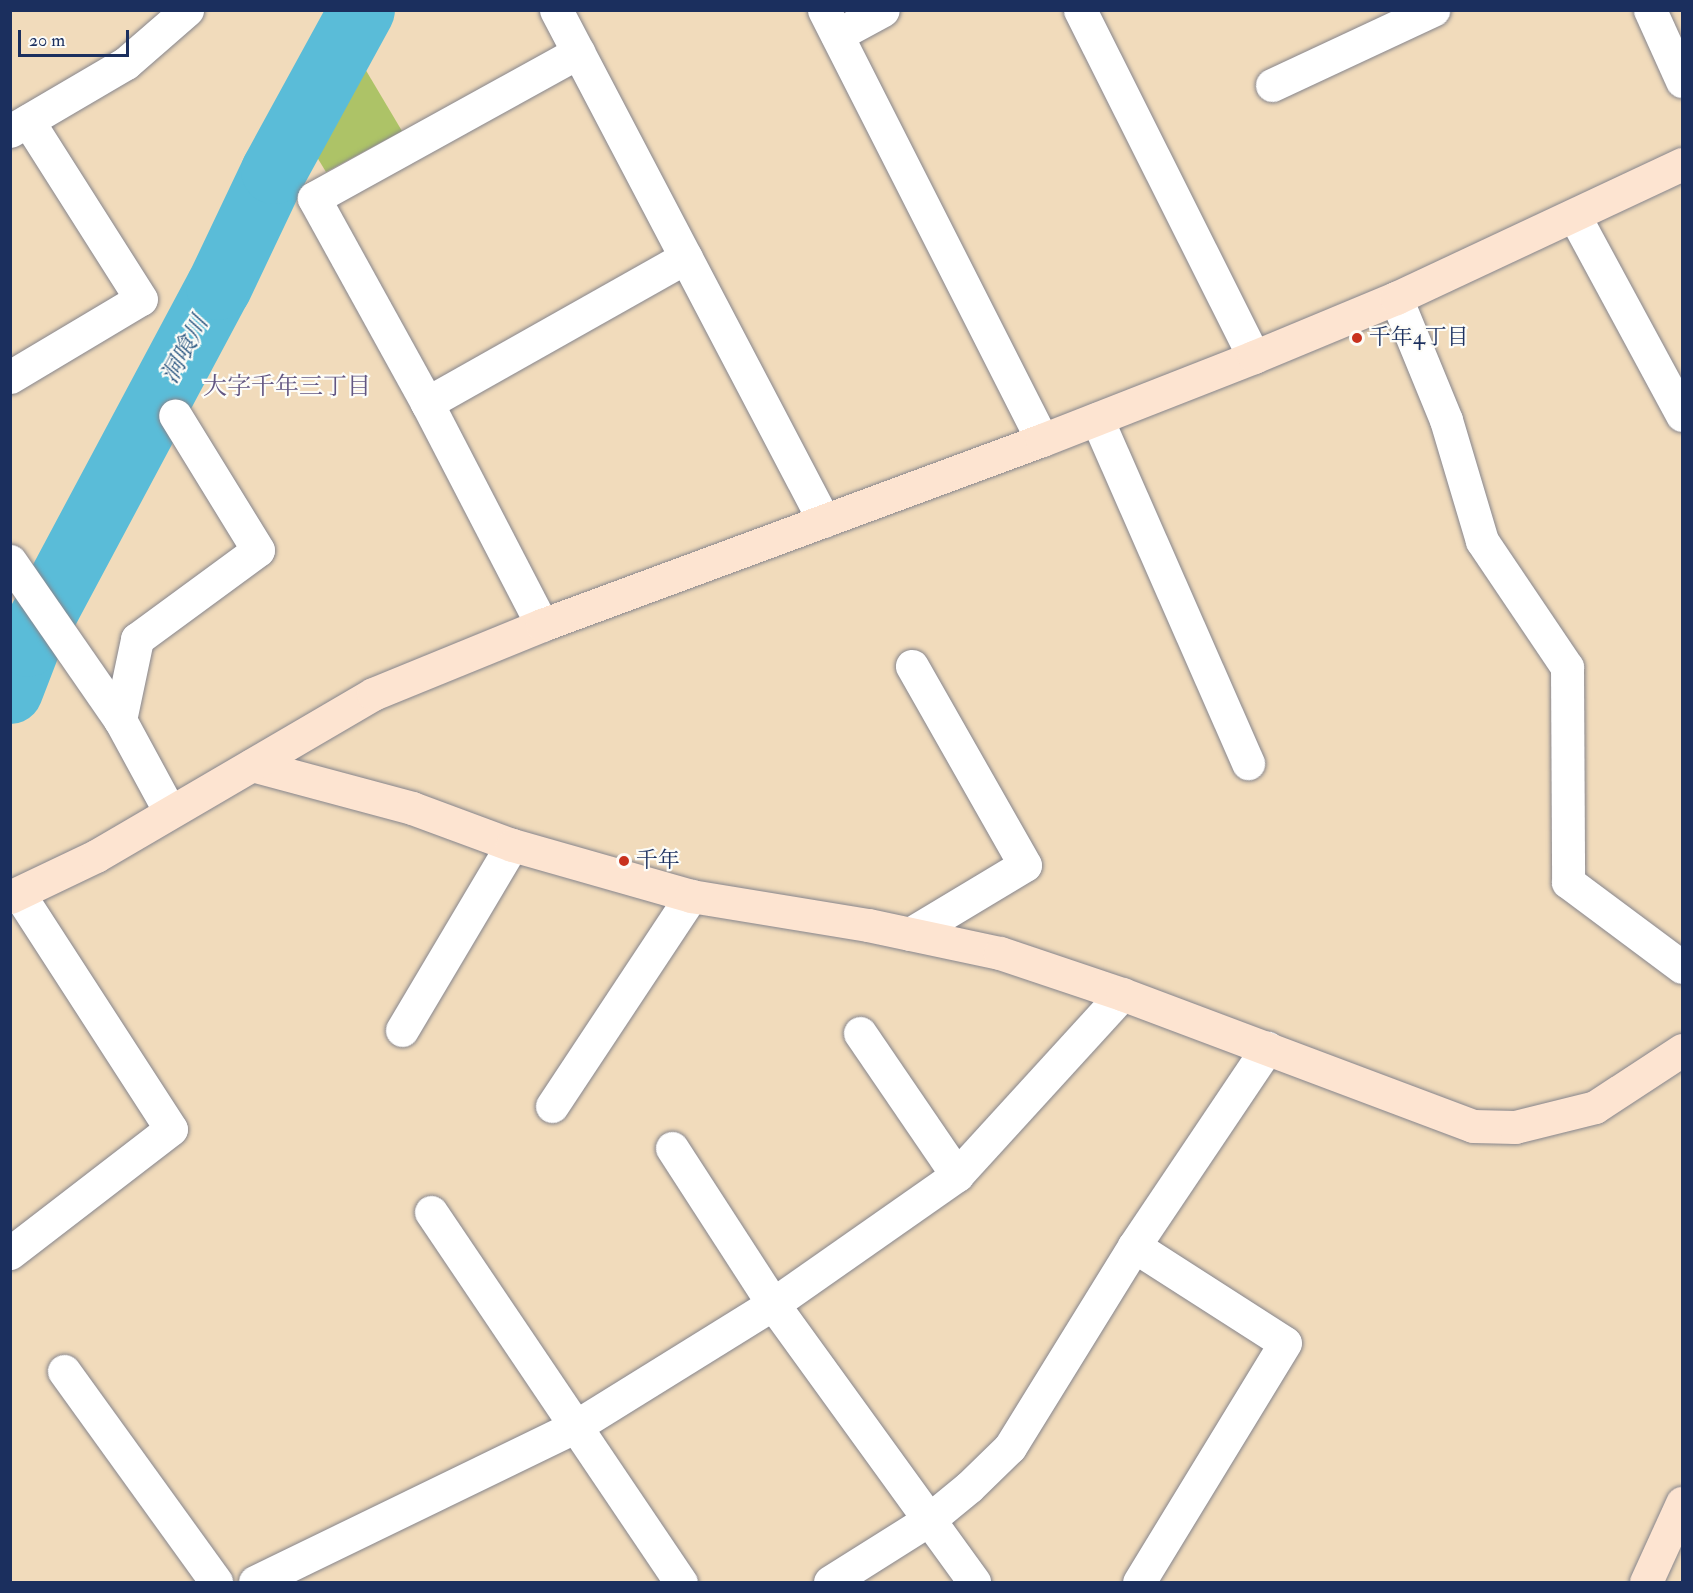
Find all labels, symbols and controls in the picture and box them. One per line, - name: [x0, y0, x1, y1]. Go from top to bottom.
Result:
- scale bar: [21, 18, 132, 56]
- text: 20 m: [29, 29, 65, 52]
- water label: 洞喰川: [155, 311, 215, 389]
- place label: 千年4丁目: [1369, 325, 1469, 351]
- marker: 千年4丁目: [1350, 331, 1364, 345]
- district label: 大字千年三丁目: [203, 373, 371, 401]
- place label: 千年: [636, 848, 680, 874]
- marker: 千年: [617, 854, 631, 868]

